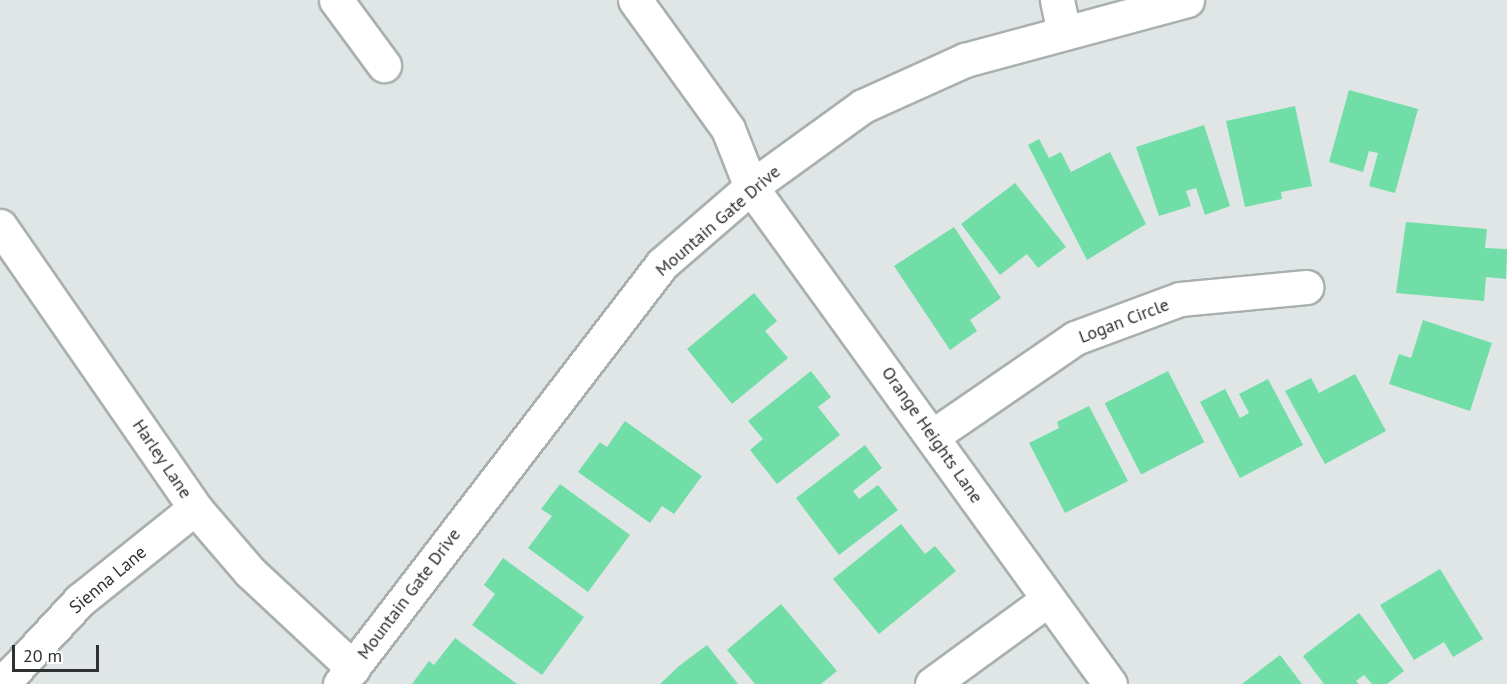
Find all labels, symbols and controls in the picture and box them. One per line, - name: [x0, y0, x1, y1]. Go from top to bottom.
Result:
- street label: Mountain Gate Drive: [651, 161, 785, 281]
- street label: Logan Circle: [1076, 294, 1172, 348]
- street label: Orange Heights Lane: [877, 363, 987, 507]
- street label: Harley Lane: [128, 415, 196, 503]
- street label: Mountain Gate Drive: [353, 524, 465, 664]
- street label: Sienna Lane: [65, 542, 151, 618]
- scale bar: [15, 633, 102, 671]
- text: 20 m: [23, 644, 62, 667]

